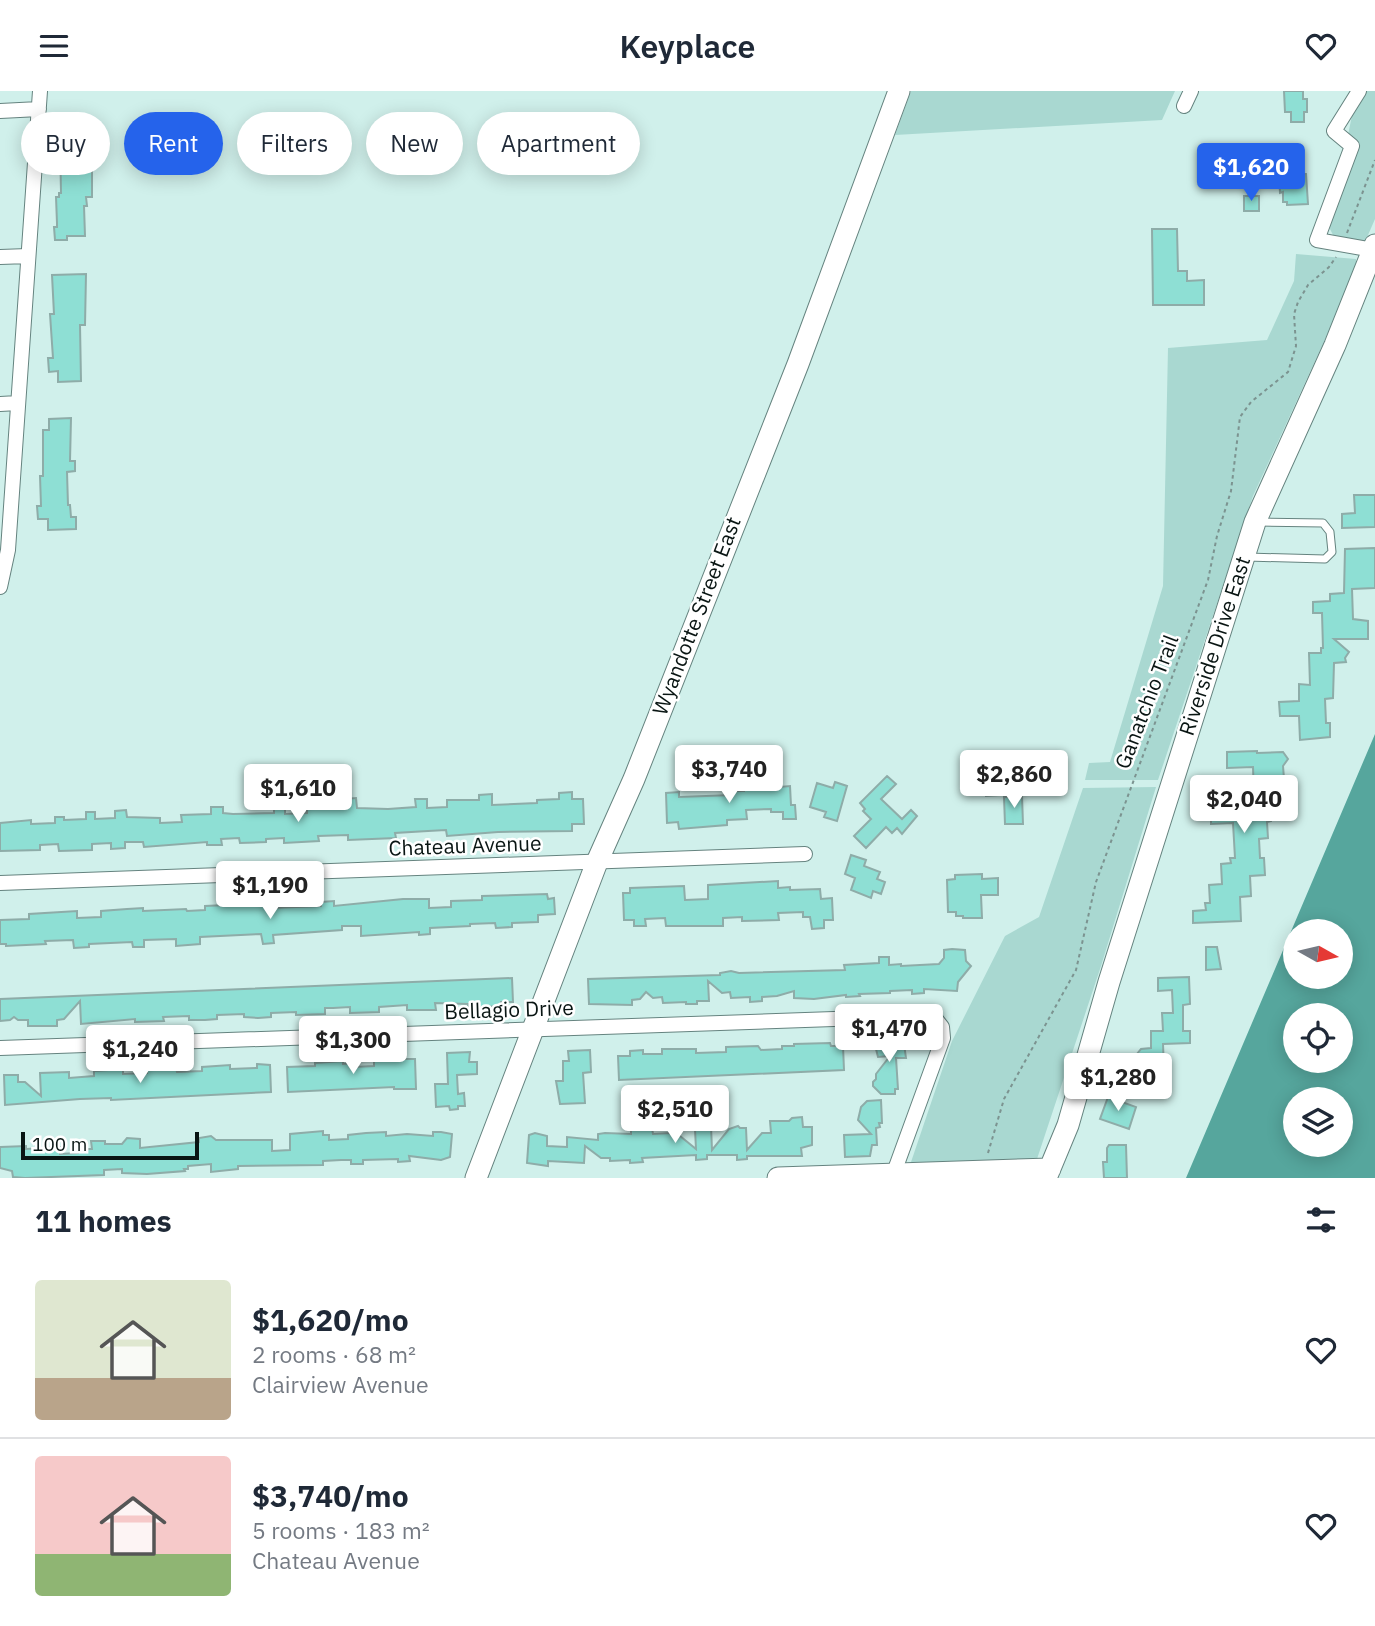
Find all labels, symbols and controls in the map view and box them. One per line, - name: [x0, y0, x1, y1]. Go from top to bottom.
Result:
- text: Keyplace: [620, 25, 755, 67]
- icon: menu: [35, 27, 73, 65]
- icon: heart: [1302, 27, 1340, 65]
- chip: Buy: [21, 112, 110, 175]
- chip: Rent: [124, 112, 223, 175]
- chip: Filters: [237, 112, 352, 175]
- chip: New: [366, 112, 463, 175]
- chip: Apartment: [477, 112, 640, 175]
- pin: $1,620: [1194, 143, 1308, 203]
- text: $1,620: [1213, 151, 1289, 181]
- street label: Wyandotte Street East: [645, 512, 747, 719]
- street label: Riverside Drive East: [1172, 553, 1256, 739]
- street label: Ganatchio Trail: [1108, 630, 1185, 773]
- pin: $3,740: [672, 745, 786, 805]
- pin: $2,860: [957, 751, 1071, 810]
- text: $3,740: [691, 753, 767, 783]
- text: $2,860: [976, 758, 1052, 788]
- pin: $1,610: [241, 765, 355, 824]
- text: $1,610: [260, 772, 336, 802]
- pin: $2,040: [1187, 775, 1301, 835]
- text: $2,040: [1206, 783, 1282, 813]
- street label: Chateau Avenue: [388, 828, 542, 862]
- pin: $1,190: [213, 861, 327, 921]
- text: $1,190: [232, 869, 308, 899]
- north arrow: [1283, 919, 1353, 989]
- map controls: [1283, 919, 1353, 1157]
- street label: Bellagio Drive: [444, 993, 574, 1025]
- button: locate: [1283, 1003, 1353, 1073]
- pin: $1,470: [832, 1005, 946, 1064]
- text: $1,470: [851, 1012, 927, 1042]
- pin: $1,300: [296, 1017, 410, 1076]
- text: $1,300: [315, 1024, 391, 1054]
- pin: $1,240: [83, 1025, 197, 1085]
- text: $1,240: [102, 1033, 178, 1063]
- pin: $1,280: [1061, 1053, 1175, 1113]
- text: $1,280: [1080, 1061, 1156, 1091]
- pin: $2,510: [618, 1086, 732, 1145]
- button: layers: [1283, 1087, 1353, 1157]
- text: $2,510: [637, 1093, 713, 1123]
- scale bar: [21, 1129, 200, 1161]
- text: 100 m: [32, 1132, 87, 1156]
- text: 11 homes: [35, 1201, 172, 1240]
- icon: filters: [1302, 1201, 1340, 1239]
- text: $1,620/mo: [252, 1300, 409, 1339]
- icon: home: [91, 1308, 175, 1392]
- icon: heart: [1302, 1331, 1340, 1369]
- text: 2 rooms · 68 m²: [252, 1339, 416, 1369]
- text: Clairview Avenue: [252, 1369, 429, 1399]
- text: $3,740/mo: [252, 1476, 409, 1515]
- icon: home: [91, 1484, 175, 1568]
- icon: heart: [1302, 1507, 1340, 1545]
- text: 5 rooms · 183 m²: [252, 1515, 430, 1545]
- text: Chateau Avenue: [252, 1545, 420, 1575]

